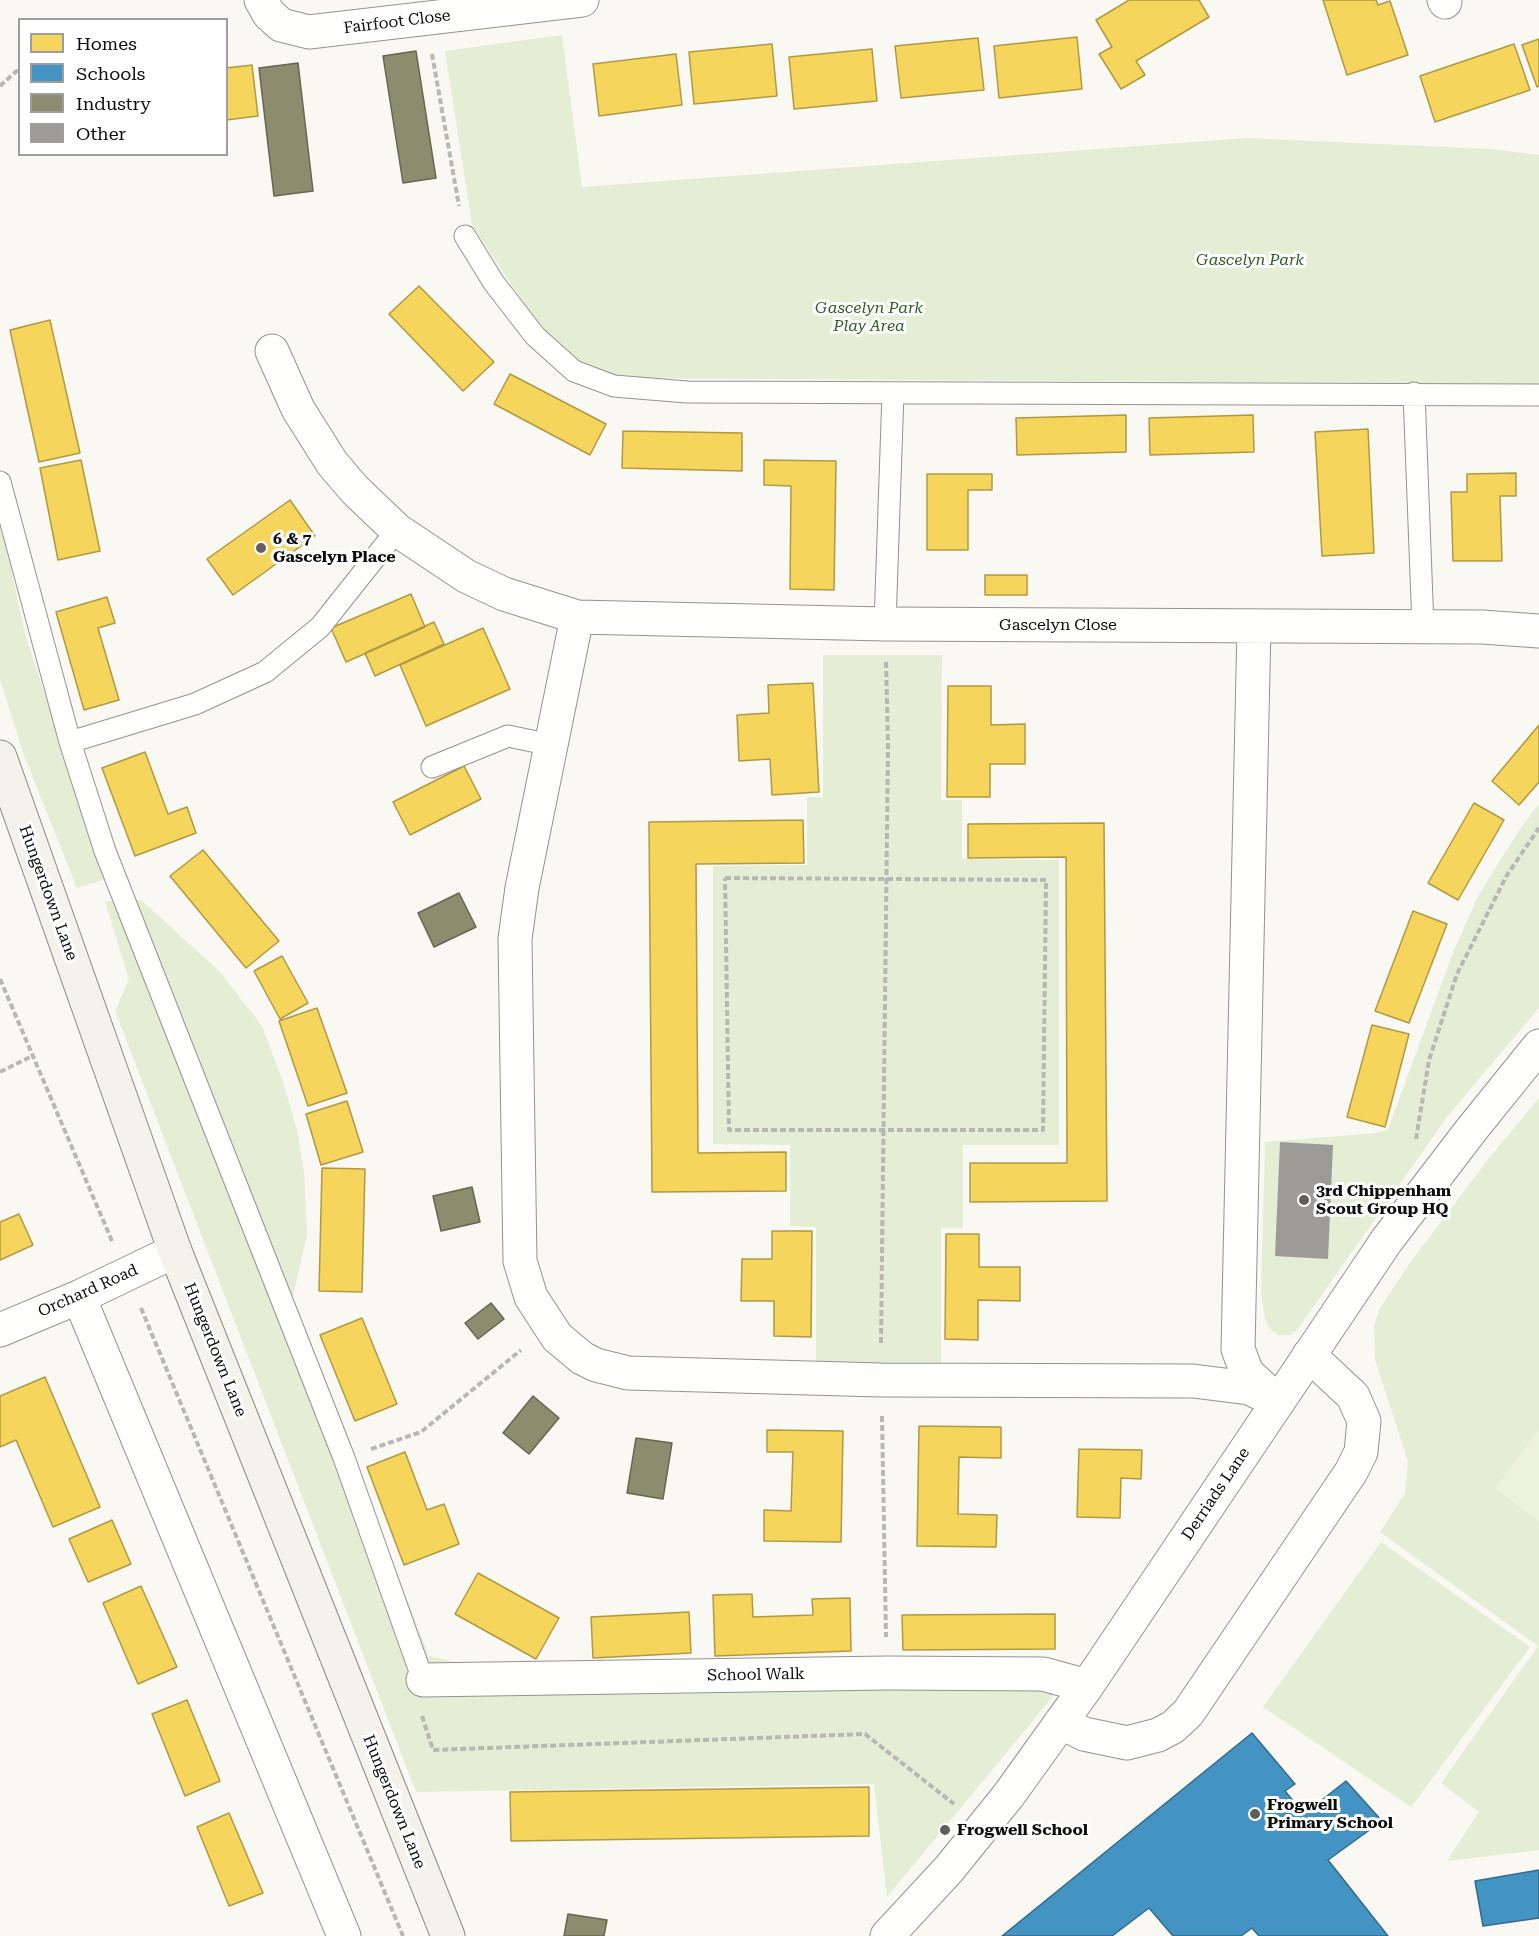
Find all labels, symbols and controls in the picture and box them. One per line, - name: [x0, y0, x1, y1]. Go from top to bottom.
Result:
- street label: Fairfoot Close: [342, 6, 452, 38]
- legend: [18, 18, 228, 156]
- text: Homes: [76, 33, 137, 54]
- text: Schools: [76, 63, 145, 84]
- text: Industry: [76, 93, 151, 114]
- text: Other: [76, 123, 126, 144]
- park label: Gascelyn Park: [1196, 250, 1304, 270]
- park label: Gascelyn Park Play Area: [815, 298, 923, 336]
- place label: 6 & 7 Gascelyn Place: [273, 529, 396, 567]
- marker: 6 & 7 Gascelyn Place: [254, 541, 268, 555]
- street label: Gascelyn Close: [999, 615, 1117, 635]
- street label: Hungerdown Lane: [15, 823, 81, 963]
- place label: 3rd Chippenham Scout Group HQ: [1316, 1181, 1451, 1219]
- marker: 3rd Chippenham Scout Group HQ: [1297, 1193, 1311, 1207]
- street label: Orchard Road: [35, 1260, 141, 1322]
- street label: Hungerdown Lane: [179, 1280, 251, 1420]
- street label: Derriads Lane: [1178, 1444, 1254, 1544]
- street label: School Walk: [707, 1665, 805, 1685]
- street label: Hungerdown Lane: [358, 1732, 430, 1872]
- place label: Frogwell Primary School: [1267, 1795, 1393, 1833]
- marker: Frogwell Primary School: [1248, 1807, 1262, 1821]
- place label: Frogwell School: [957, 1820, 1088, 1840]
- marker: Frogwell School: [938, 1823, 952, 1837]

